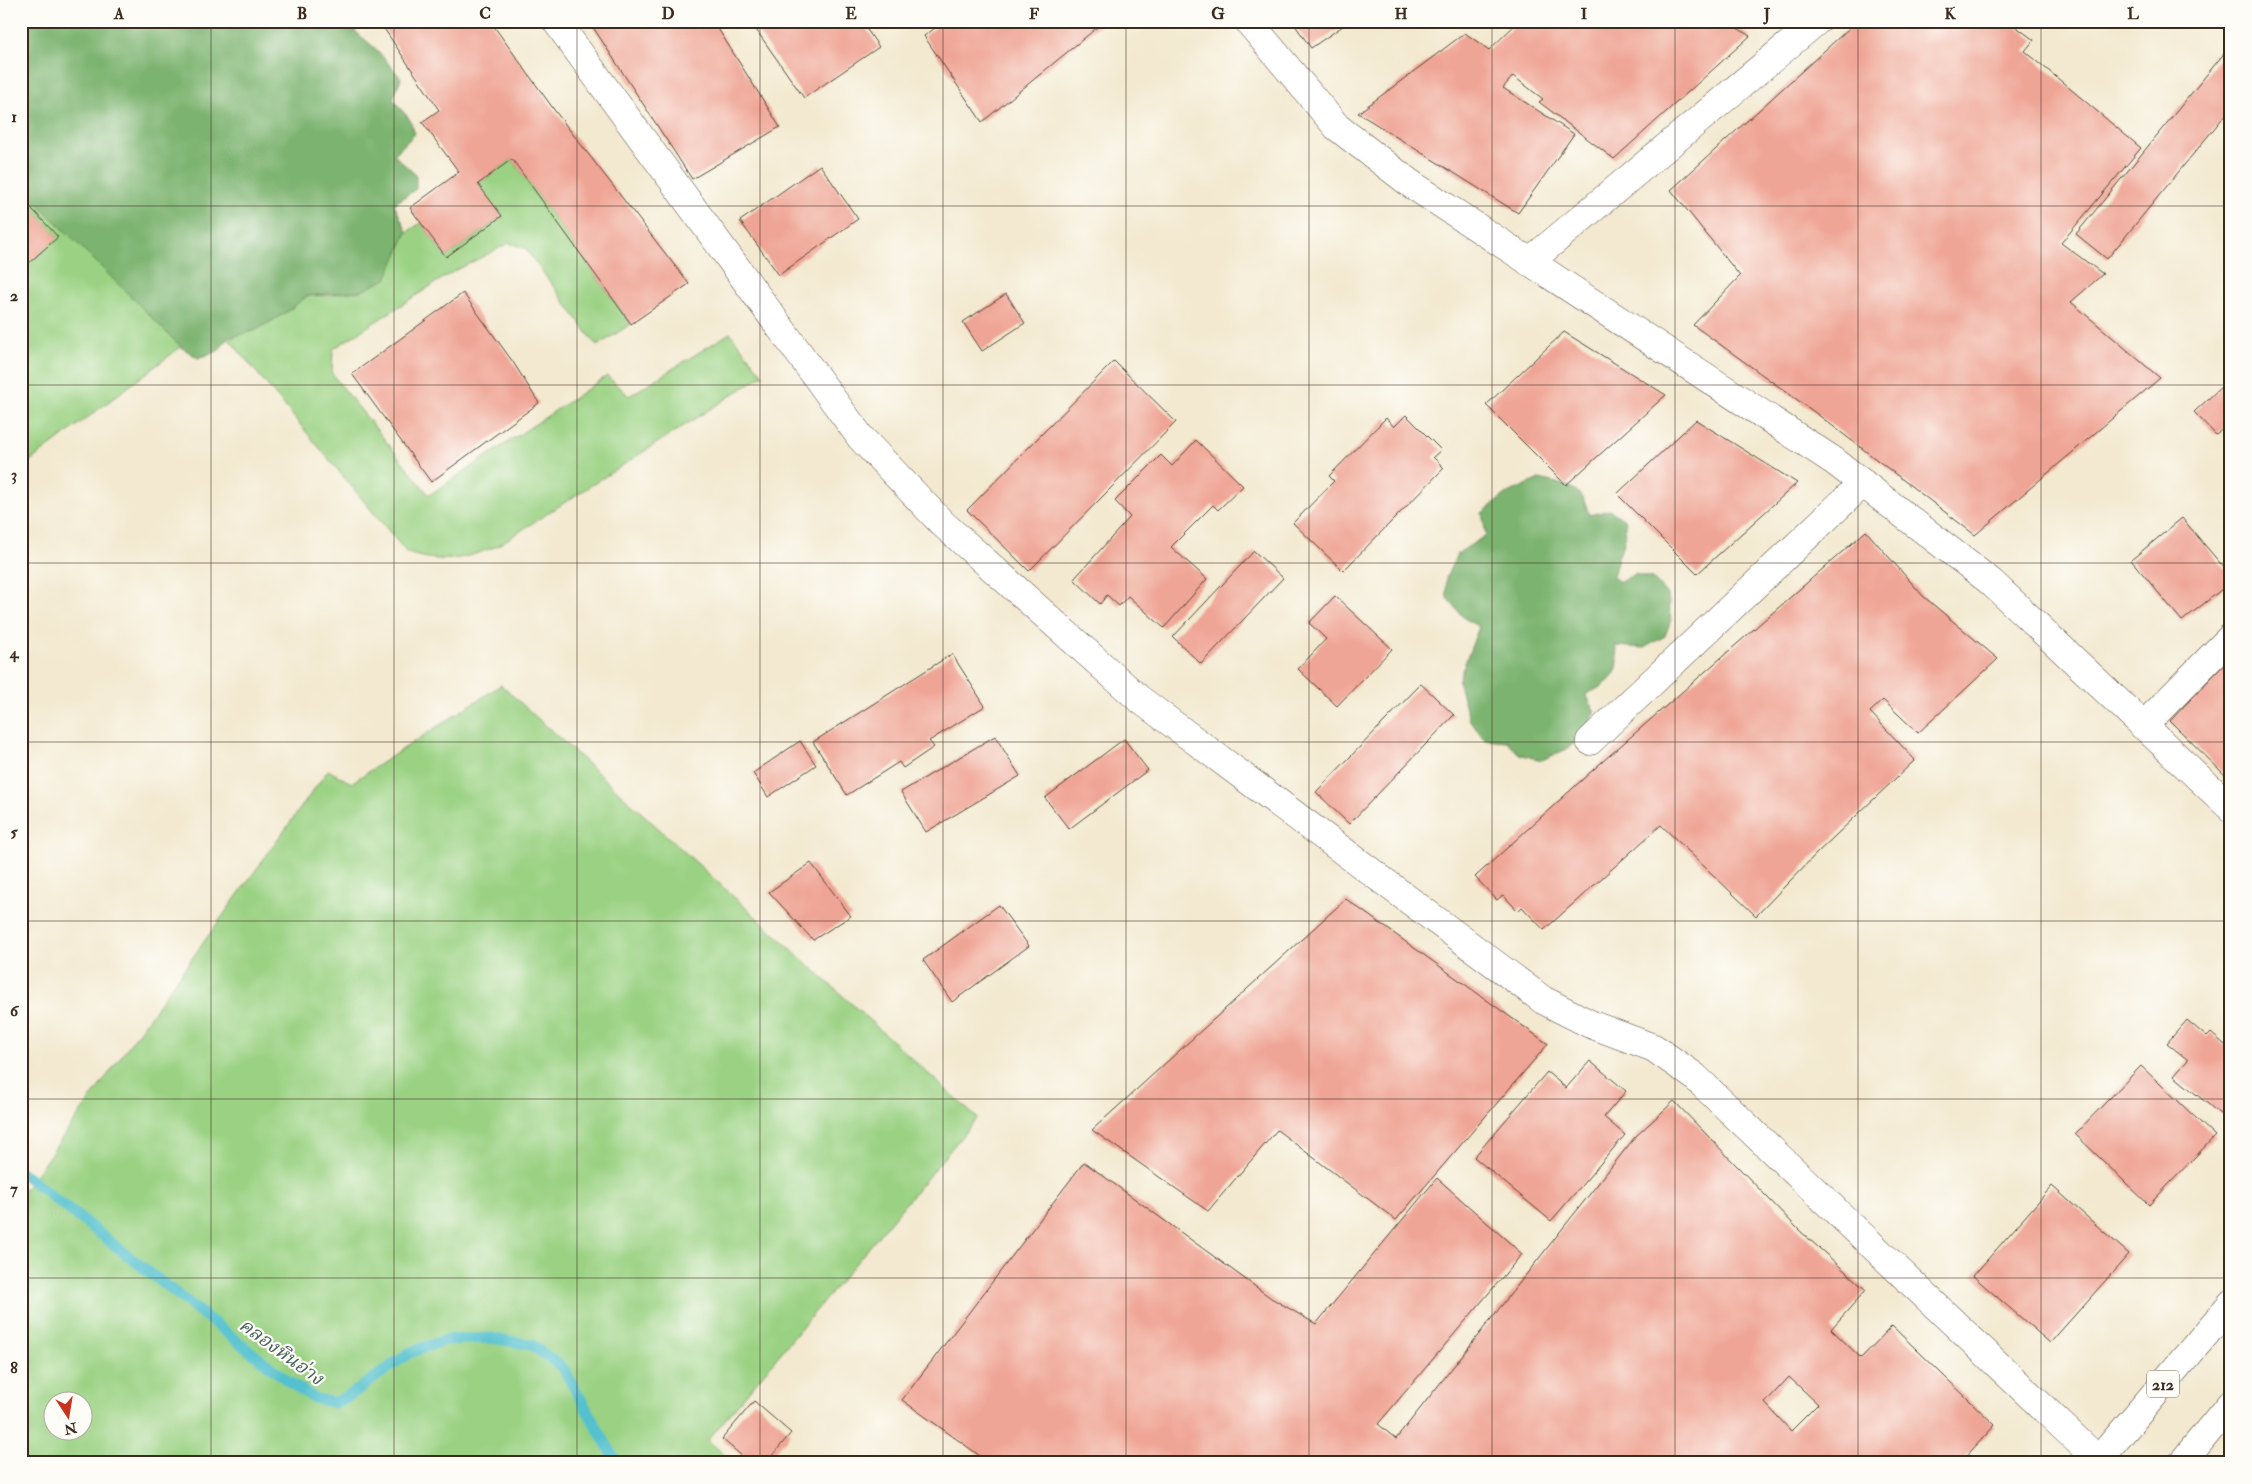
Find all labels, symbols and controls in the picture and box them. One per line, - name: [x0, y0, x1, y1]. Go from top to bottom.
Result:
- text: A: [113, 4, 125, 24]
- text: B: [297, 4, 307, 24]
- text: C: [479, 4, 491, 24]
- text: D: [661, 4, 675, 24]
- text: E: [845, 4, 857, 24]
- text: F: [1029, 4, 1039, 24]
- text: G: [1211, 4, 1225, 24]
- text: H: [1394, 4, 1408, 24]
- text: I: [1581, 4, 1588, 24]
- text: J: [1763, 4, 1771, 25]
- text: K: [1944, 4, 1956, 24]
- text: L: [2127, 4, 2139, 24]
- text: 1: [11, 107, 17, 127]
- text: 2: [10, 286, 18, 306]
- text: 3: [11, 465, 17, 485]
- text: 4: [9, 643, 20, 663]
- text: 5: [10, 822, 18, 842]
- text: 6: [10, 1001, 20, 1021]
- text: 7: [10, 1179, 18, 1199]
- water label: คลองหินอ่าง: [235, 1313, 329, 1391]
- text: 8: [10, 1358, 18, 1378]
- road number: 212: [2147, 1370, 2179, 1398]
- north arrow: [42, 1392, 92, 1442]
- text: N: [62, 1418, 79, 1438]

